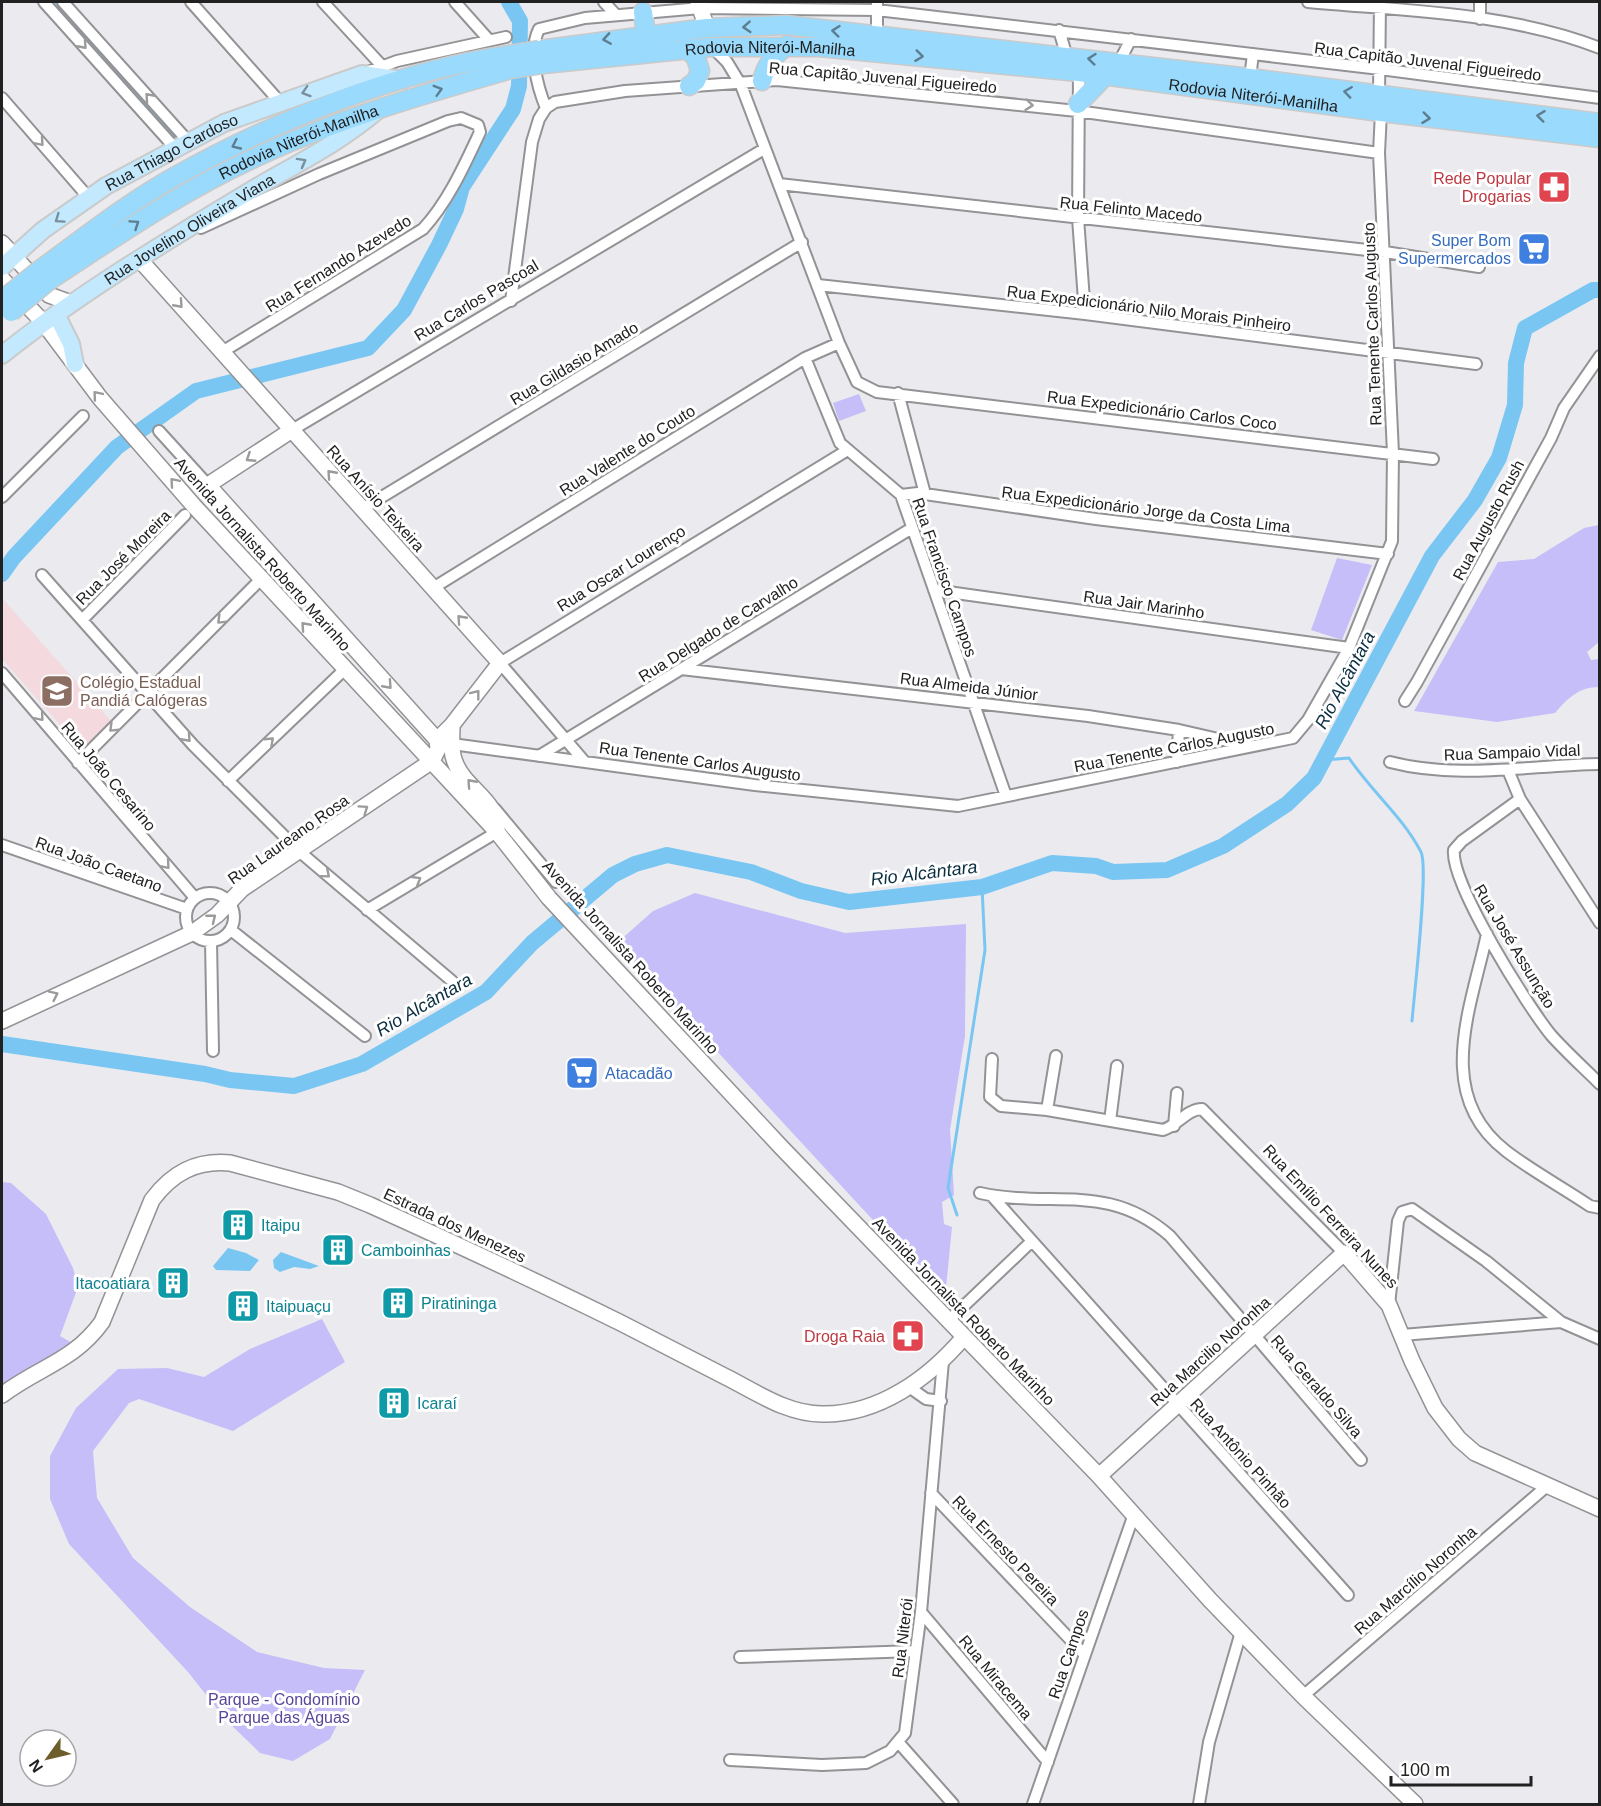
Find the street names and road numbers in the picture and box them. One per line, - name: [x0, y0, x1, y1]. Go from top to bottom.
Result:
- street label: Rodovia Niterói-Manilha: [684, 39, 856, 59]
- street label: Rua Capitão Juvenal Figueiredo: [1313, 39, 1543, 84]
- street label: Rua Capitão Juvenal Figueiredo: [768, 59, 998, 96]
- street label: Rodovia Niterói-Manilha: [1168, 76, 1339, 115]
- street label: Rodovia Niterói-Manilha: [216, 102, 381, 183]
- street label: Rua Thiago Cardoso: [102, 111, 240, 194]
- street label: Rua Jovelino Oliveira Viana: [101, 171, 278, 288]
- street label: Rua Felinto Macedo: [1059, 194, 1203, 225]
- street label: Rua Fernando Azevedo: [262, 212, 414, 315]
- street label: Rua Tenente Carlos Augusto: [1360, 222, 1385, 426]
- street label: Rua Carlos Pascoal: [411, 257, 541, 344]
- street label: Rua Expedicionário Nilo Morais Pinheiro: [1006, 283, 1292, 334]
- street label: Rua Gildasio Amado: [507, 319, 641, 408]
- street label: Rua Expedicionário Carlos Coco: [1046, 388, 1278, 433]
- street label: Rua Valente do Couto: [557, 402, 698, 499]
- street label: Rua Anísio Teixeira: [324, 442, 428, 555]
- street label: Avenida Jornalista Roberto Marinho: [171, 454, 354, 655]
- street label: Rua Augusto Rush: [1450, 457, 1527, 583]
- street label: Rua Expedicionário Jorge da Costa Lima: [1001, 483, 1291, 536]
- street label: Rua Francisco Campos: [909, 495, 980, 659]
- street label: Rua José Moreira: [73, 507, 174, 608]
- street label: Rua Oscar Lourenço: [554, 522, 688, 615]
- street label: Rua Delgado de Carvalho: [636, 573, 801, 685]
- street label: Rua Jair Marinho: [1082, 588, 1206, 621]
- street label: Rua Almeida Júnior: [899, 670, 1039, 703]
- street label: Rua João Cesarino: [58, 718, 159, 834]
- street label: Rua Tenente Carlos Augusto: [1073, 720, 1276, 775]
- street label: Rua Tenente Carlos Augusto: [598, 739, 802, 784]
- street label: Rua Sampaio Vidal: [1443, 742, 1581, 763]
- street label: Rua Laureano Rosa: [225, 791, 352, 887]
- street label: Rua João Caetano: [33, 834, 165, 895]
- street label: Avenida Jornalista Roberto Marinho: [539, 857, 722, 1058]
- street label: Rua José Assunção: [1471, 881, 1558, 1011]
- street label: Rua Emílio Ferreira Nunes: [1260, 1141, 1401, 1291]
- street label: Estrada dos Menezes: [381, 1185, 529, 1266]
- street label: Avenida Jornalista Roberto Marinho: [869, 1214, 1058, 1409]
- street label: Rua Marcilio Noronha: [1147, 1293, 1274, 1409]
- street label: Rua Geraldo Silva: [1268, 1332, 1366, 1441]
- street label: Rua Antônio Pinhão: [1187, 1395, 1294, 1512]
- street label: Rua Ernesto Pereira: [949, 1492, 1062, 1608]
- street label: Rua Marcílio Noronha: [1351, 1523, 1480, 1638]
- street label: Rua Niterói: [889, 1597, 916, 1679]
- street label: Rua Campos: [1045, 1607, 1092, 1701]
- street label: Rua Miracema: [956, 1632, 1036, 1723]

